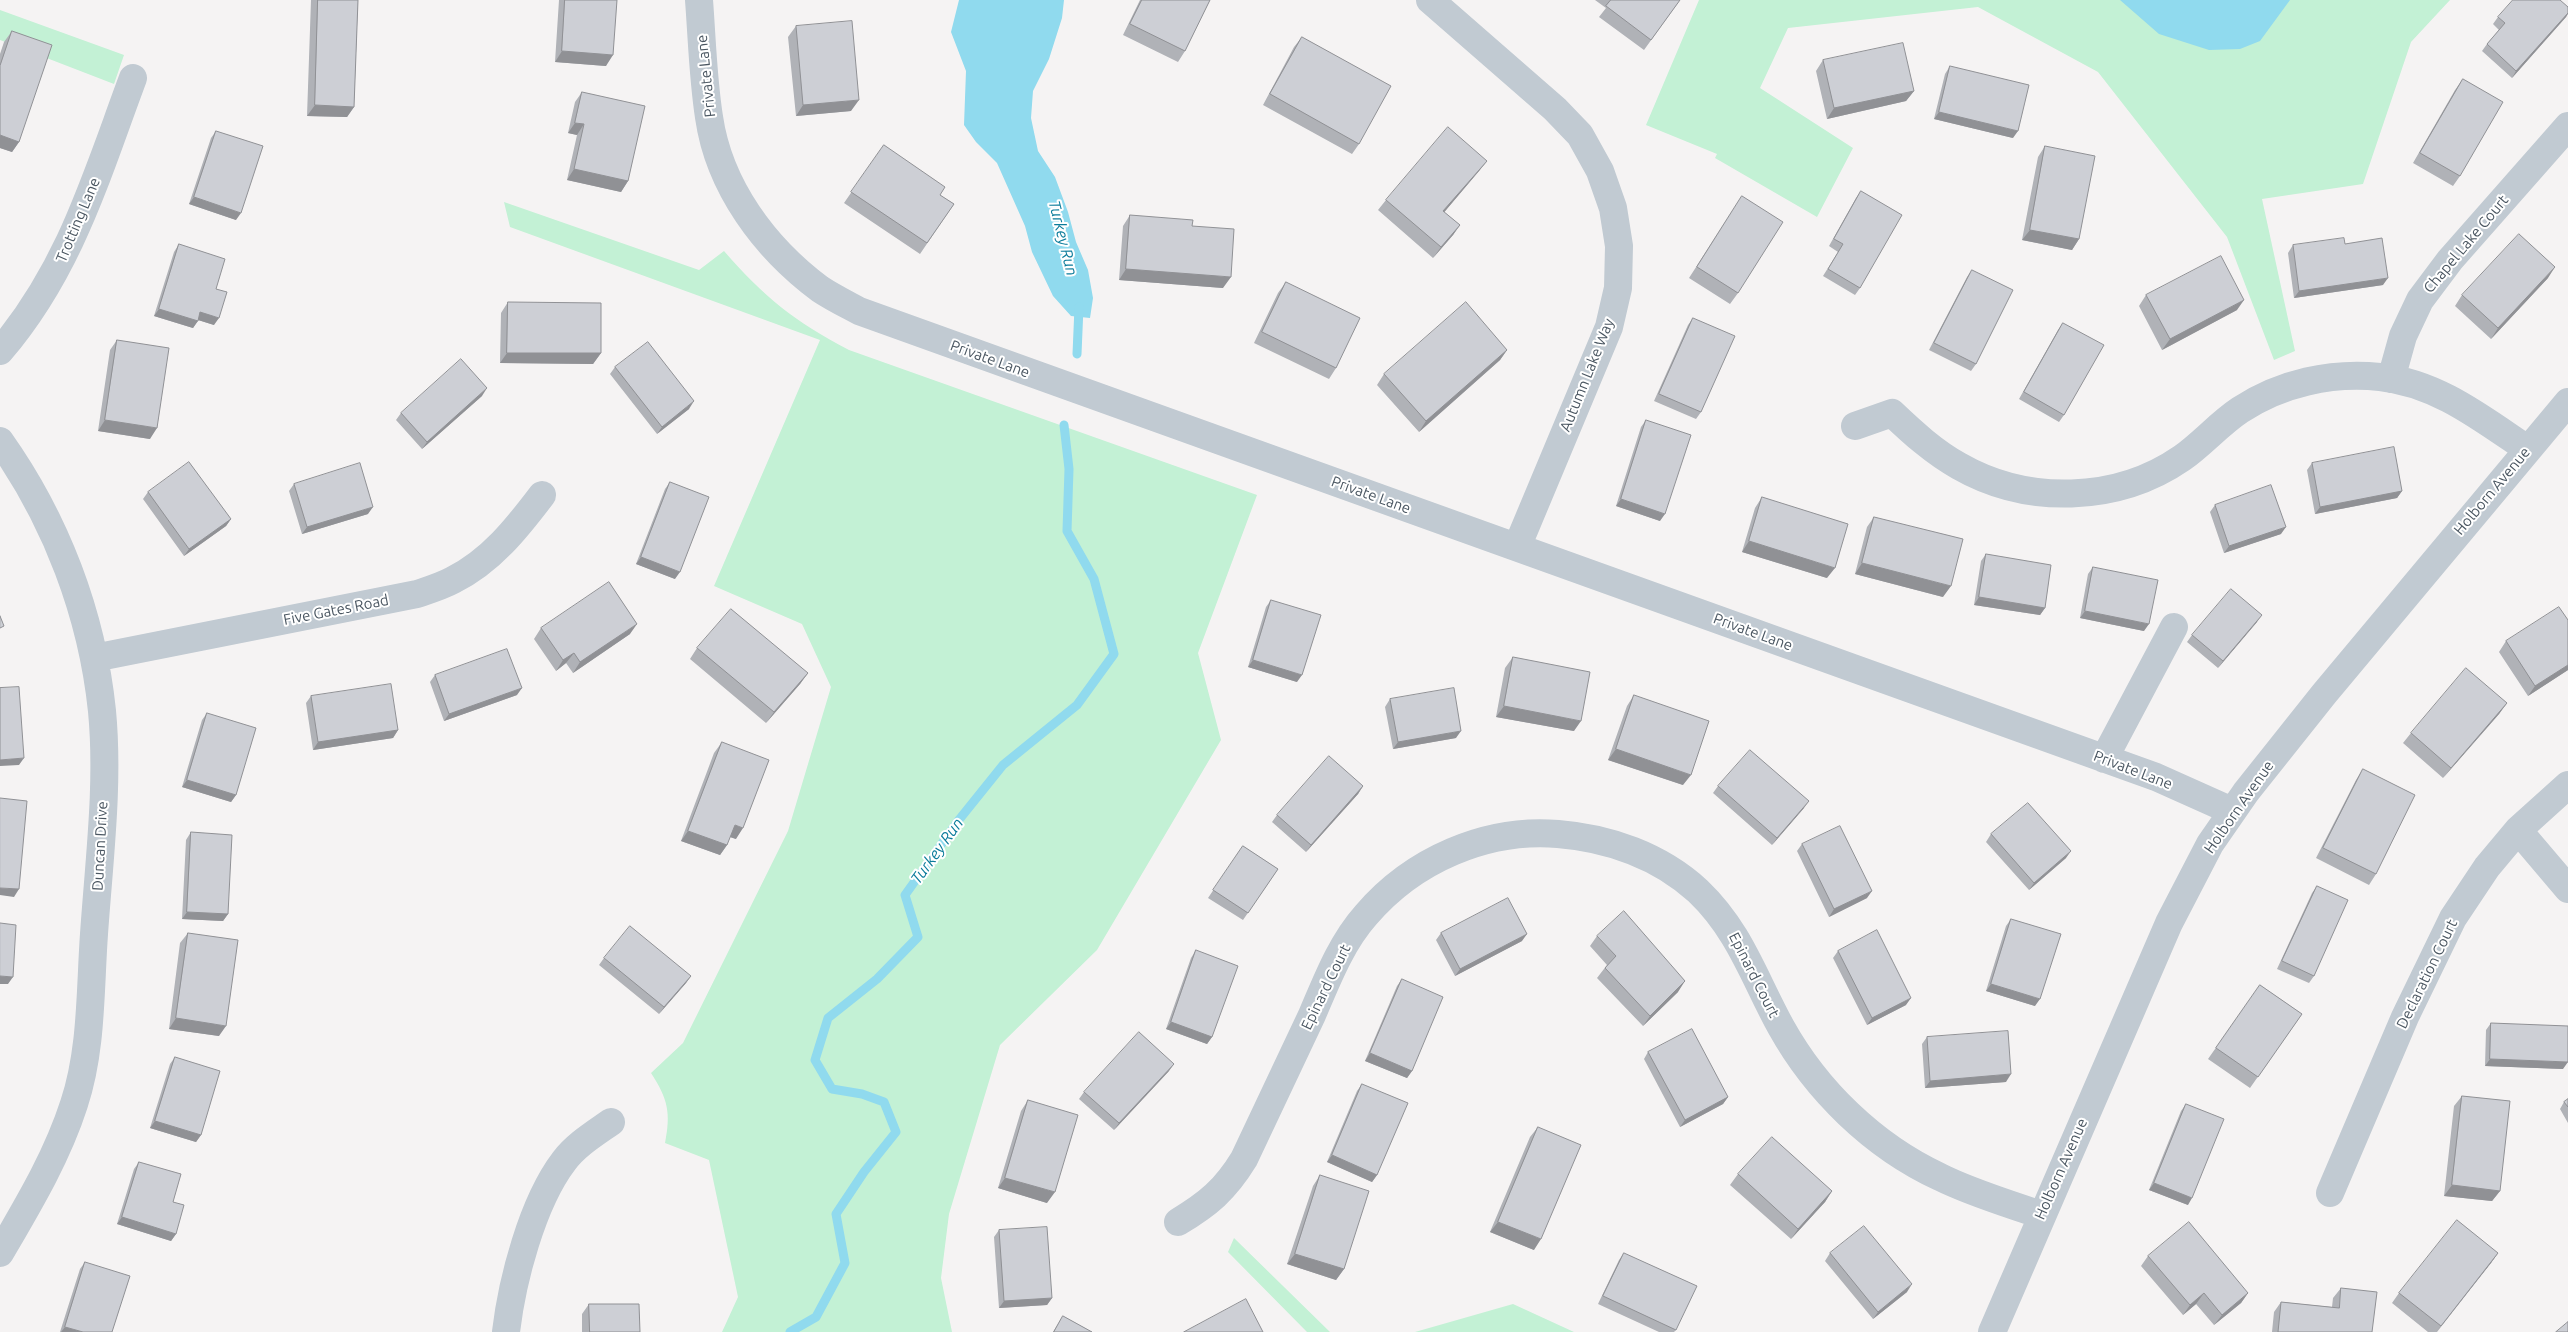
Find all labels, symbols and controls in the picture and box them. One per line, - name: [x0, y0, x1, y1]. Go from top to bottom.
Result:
- street label: Private Lane: [693, 34, 719, 118]
- street label: Trotting Lane: [52, 175, 104, 265]
- street label: Chapel Lake Court: [2420, 191, 2512, 297]
- water label: Turkey Run: [1044, 198, 1082, 278]
- street label: Autumn Lake Way: [1556, 316, 1618, 434]
- street label: Private Lane: [948, 336, 1032, 382]
- street label: Holborn Avenue: [2450, 443, 2534, 539]
- street label: Private Lane: [1329, 472, 1413, 518]
- street label: Five Gates Road: [282, 591, 390, 629]
- street label: Private Lane: [1711, 609, 1795, 655]
- street label: Private Lane: [2091, 747, 2175, 793]
- street label: Holborn Avenue: [2200, 757, 2278, 857]
- street label: Duncan Drive: [89, 801, 111, 891]
- water label: Turkey Run: [907, 814, 967, 888]
- street label: Declaration Court: [2393, 916, 2461, 1032]
- street label: Epinard Court: [1725, 929, 1783, 1021]
- street label: Epinard Court: [1298, 941, 1354, 1033]
- street label: Holborn Avenue: [2031, 1116, 2091, 1222]

